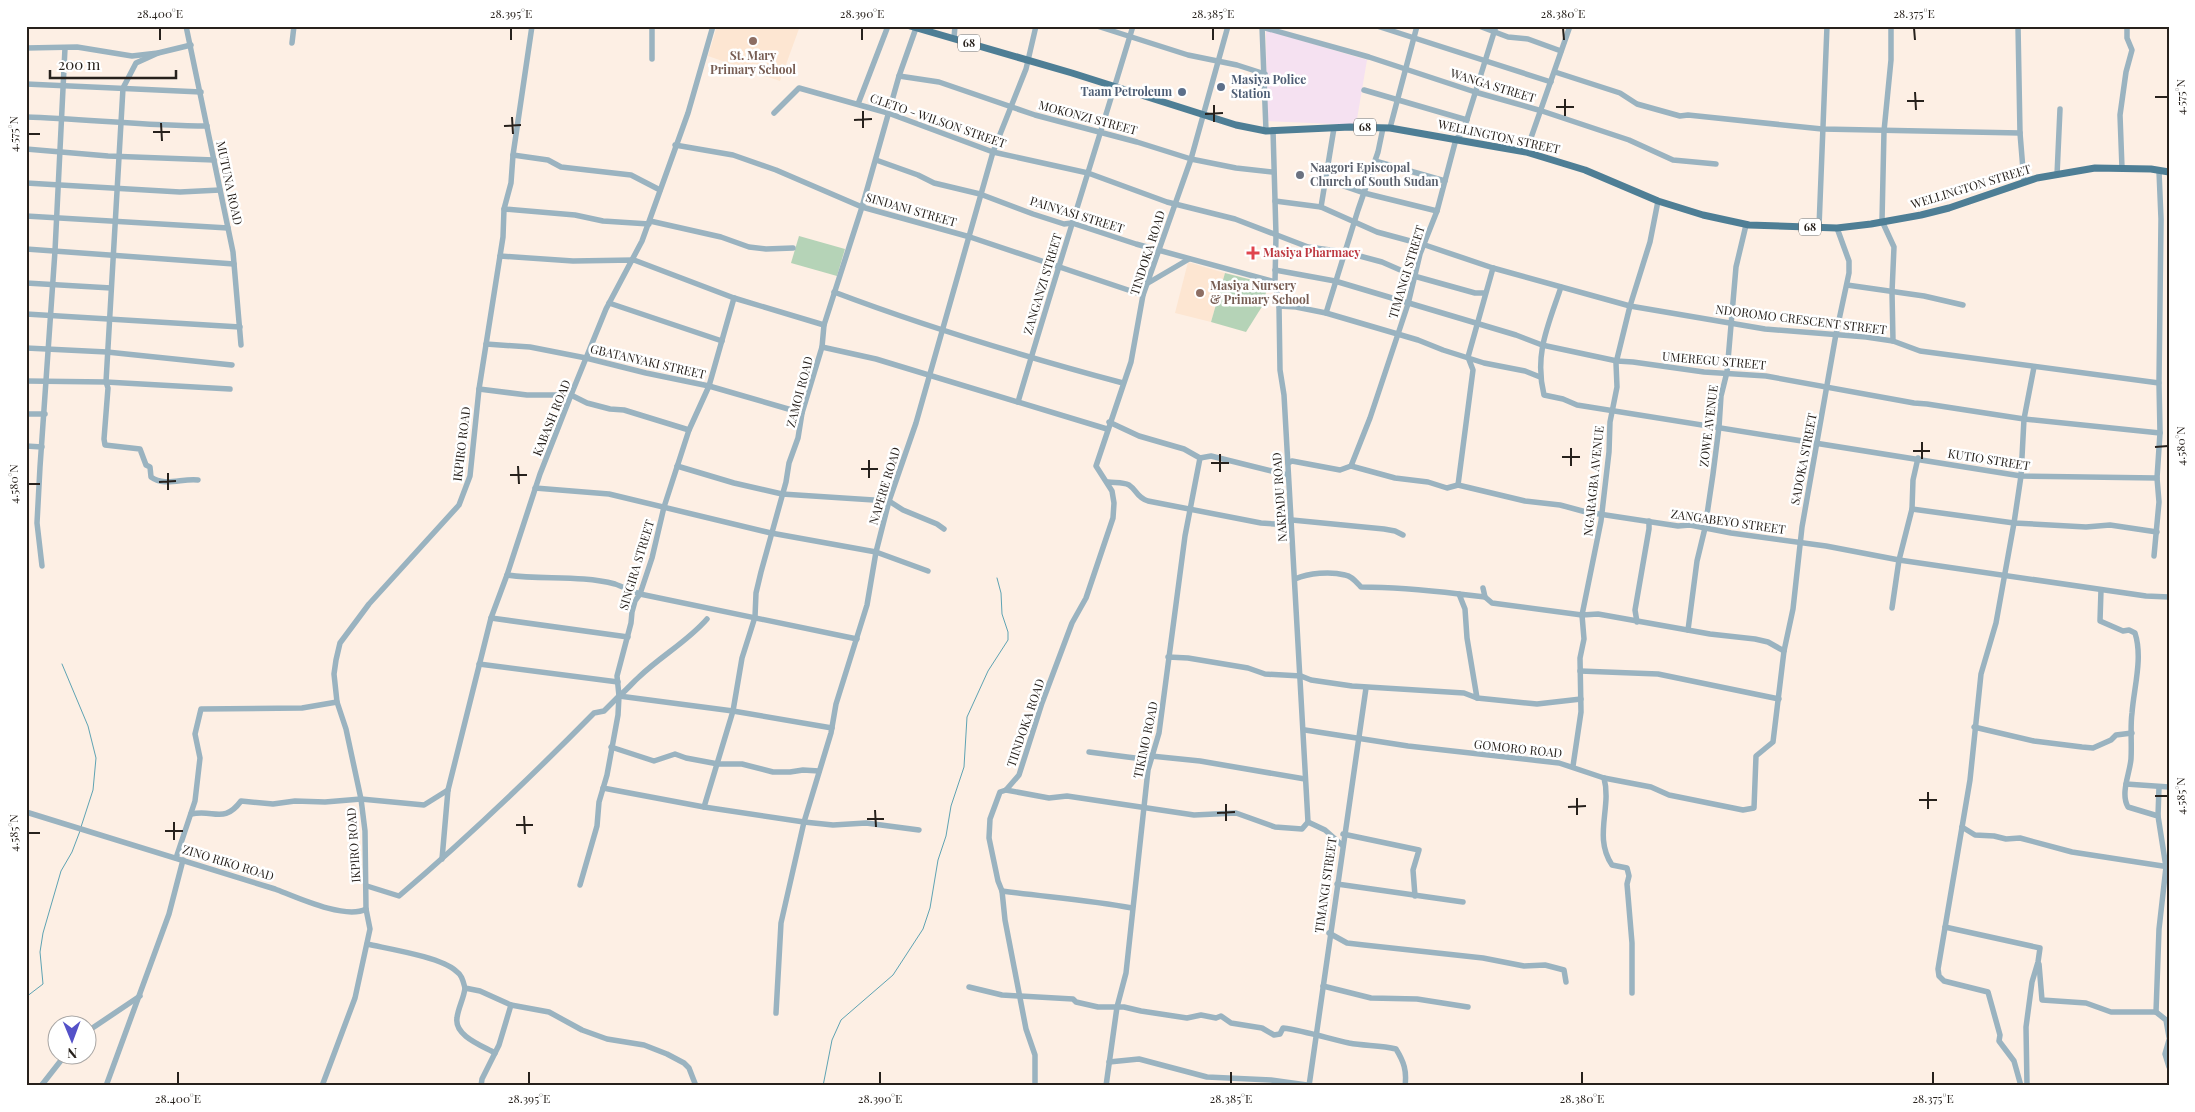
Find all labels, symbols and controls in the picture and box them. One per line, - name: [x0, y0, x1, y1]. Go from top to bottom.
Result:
- text: 28.400°E: [137, 5, 183, 21]
- text: 28.395°E: [490, 5, 532, 21]
- text: 28.390°E: [840, 5, 884, 21]
- text: 28.385°E: [1192, 5, 1234, 21]
- text: 28.380°E: [1541, 5, 1585, 21]
- text: 28.375°E: [1893, 5, 1935, 21]
- road number: 68: [958, 34, 980, 52]
- marker: St. Mary Primary School: [747, 35, 759, 47]
- place label: St. Mary Primary School: [710, 47, 796, 77]
- scale bar: [50, 48, 176, 80]
- text: 200 m: [58, 54, 101, 74]
- street label: WANGA STREET: [1448, 64, 1539, 106]
- place label: Masiya Police Station: [1231, 71, 1306, 101]
- text: 4.575°N: [2172, 78, 2188, 115]
- marker: Masiya Police Station: [1215, 81, 1227, 93]
- place label: Taam Petroleum: [1081, 83, 1172, 99]
- marker: Taam Petroleum: [1176, 86, 1188, 98]
- street label: CLETO - WILSON STREET: [868, 89, 1009, 151]
- street label: MOKONZI STREET: [1037, 96, 1140, 138]
- text: 4.575°N: [5, 115, 21, 152]
- street label: WELLINGTON STREET: [1436, 115, 1562, 157]
- road number: 68: [1354, 118, 1376, 136]
- street label: MUTUNA ROAD: [213, 139, 247, 227]
- place label: Naagori Episcopal Church of South Sudan: [1310, 159, 1439, 189]
- street label: WELLINGTON STREET: [1908, 160, 2033, 212]
- marker: Naagori Episcopal Church of South Sudan: [1294, 169, 1306, 181]
- street label: SINDANI STREET: [864, 188, 959, 230]
- street label: PAINYASI STREET: [1028, 192, 1127, 236]
- street label: TINDOKA ROAD: [1126, 208, 1168, 297]
- road number: 68: [1799, 218, 1821, 236]
- street label: TIMANGI STREET: [1384, 222, 1428, 320]
- street label: ZANGANZI STREET: [1019, 231, 1065, 336]
- place label: Masiya Pharmacy: [1263, 244, 1361, 260]
- marker: Masiya Pharmacy: [1247, 247, 1259, 259]
- place label: Masiya Nursery & Primary School: [1210, 277, 1310, 307]
- marker: Masiya Nursery & Primary School: [1194, 287, 1206, 299]
- street label: NDOROMO CRESCENT STREET: [1715, 301, 1888, 338]
- street label: GBATANYAKI STREET: [589, 340, 708, 382]
- street label: UMEREGU STREET: [1661, 347, 1767, 373]
- street label: ZAMOI ROAD: [782, 354, 816, 429]
- street label: KABASH ROAD: [528, 377, 574, 458]
- street label: ZOWE AVENUE: [1695, 384, 1721, 468]
- street label: IKPIRO ROAD: [448, 405, 474, 482]
- street label: SADOKA STREET: [1786, 411, 1820, 506]
- street label: NGARAGBA AVENUE: [1579, 425, 1607, 537]
- text: 4.580°N: [2172, 426, 2188, 466]
- street label: NAPERE ROAD: [865, 445, 904, 527]
- street label: KUTIO STREET: [1947, 445, 2032, 474]
- street label: NAKPADU ROAD: [1268, 451, 1290, 542]
- text: 4.580°N: [5, 464, 21, 504]
- street label: ZANGABEYO STREET: [1670, 505, 1787, 537]
- street label: SINGIRA STREET: [615, 517, 658, 612]
- street label: TIINDOKA ROAD: [1002, 676, 1048, 769]
- street label: TIKIMO ROAD: [1129, 700, 1161, 780]
- street label: GOMORO ROAD: [1473, 735, 1563, 761]
- text: 4.585°N: [2172, 777, 2188, 815]
- street label: IKPIRO ROAD: [342, 807, 364, 883]
- text: 4.585°N: [5, 814, 21, 852]
- street label: TIMANGI STREET: [1310, 835, 1340, 934]
- street label: ZINO RIKO ROAD: [181, 841, 276, 884]
- north arrow: [48, 1014, 98, 1064]
- text: N: [67, 1044, 77, 1063]
- text: 28.400°E: [155, 1090, 201, 1106]
- text: 28.395°E: [508, 1090, 550, 1106]
- text: 28.390°E: [858, 1090, 902, 1106]
- text: 28.385°E: [1210, 1090, 1252, 1106]
- text: 28.380°E: [1560, 1090, 1604, 1106]
- text: 28.375°E: [1912, 1090, 1954, 1106]

